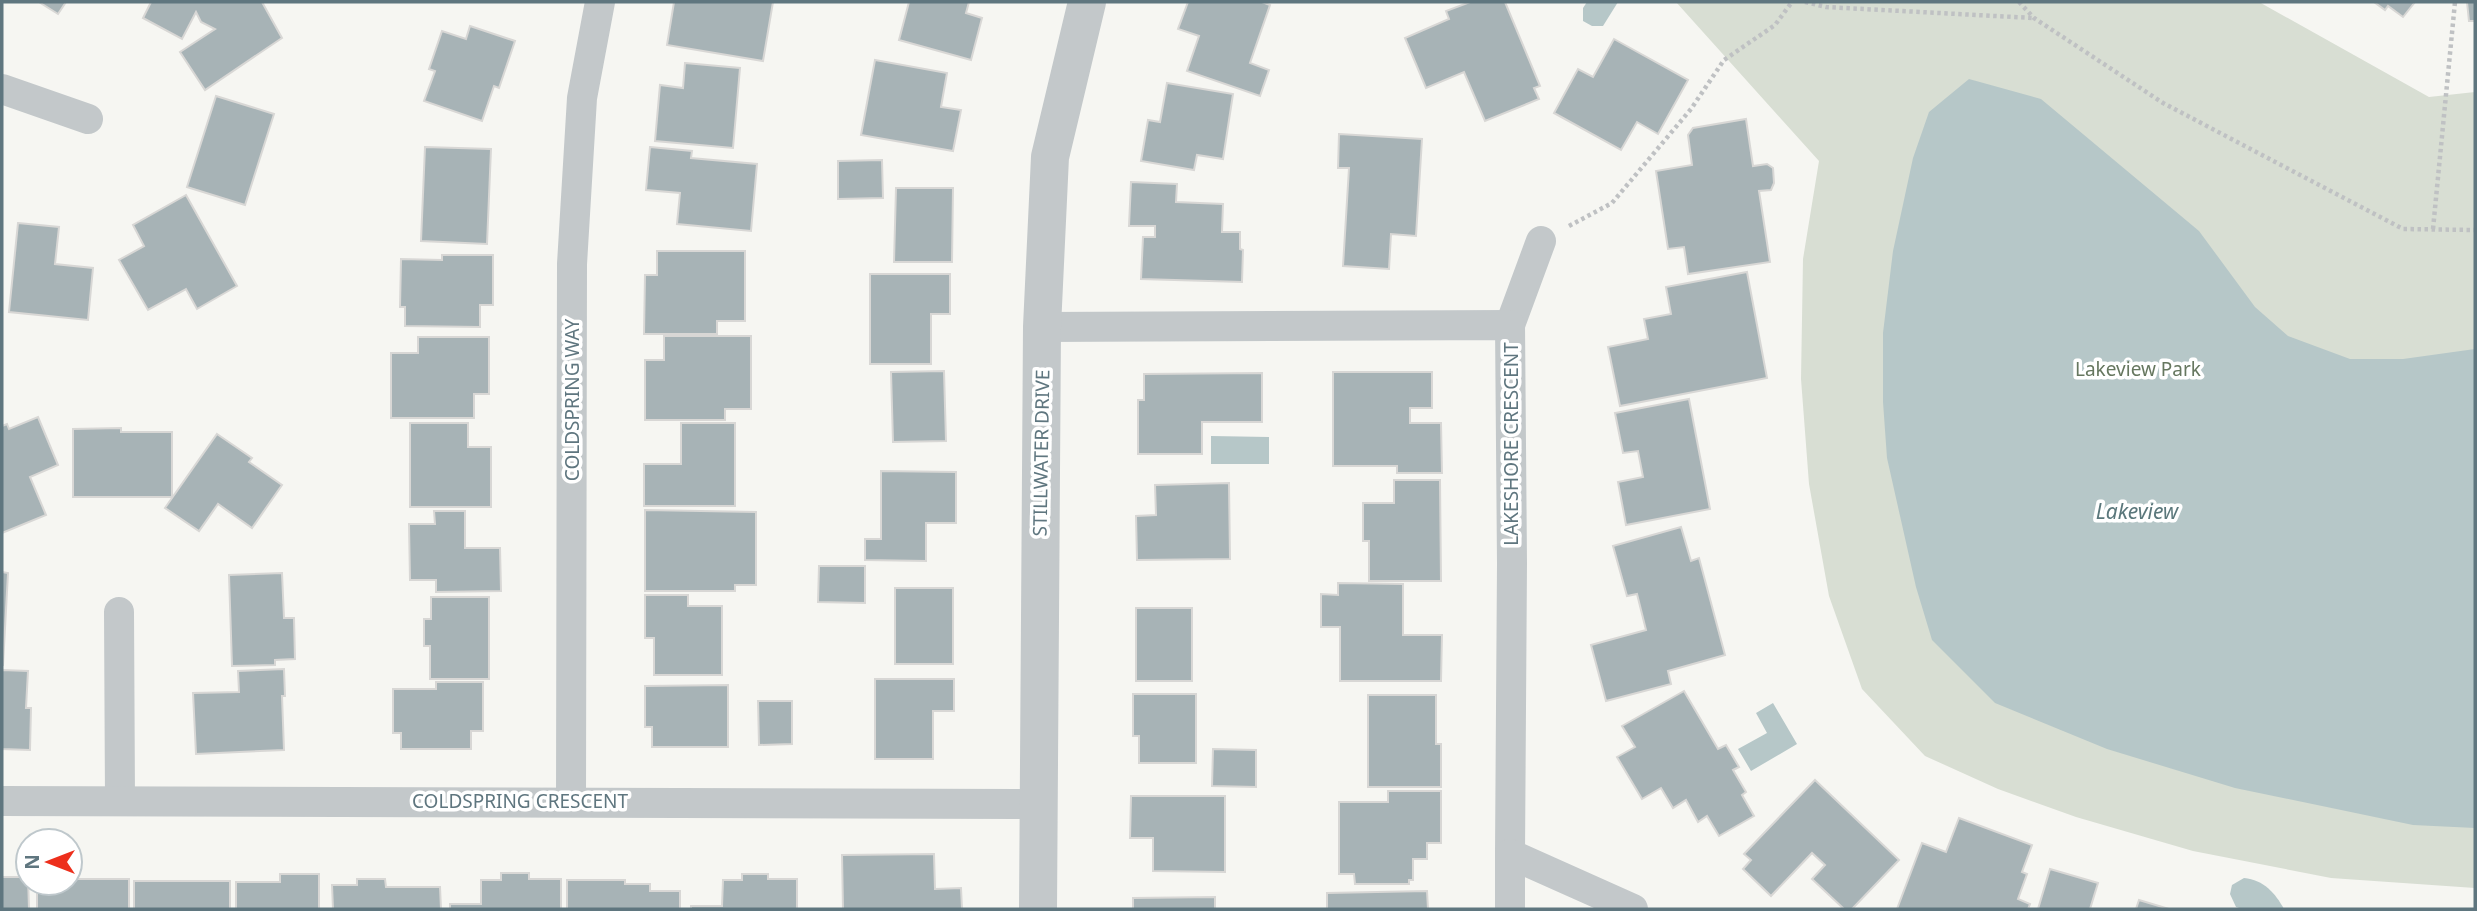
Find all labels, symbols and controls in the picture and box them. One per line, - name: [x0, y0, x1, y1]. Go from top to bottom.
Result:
- street label: COLDSPRING WAY: [559, 319, 585, 481]
- street label: LAKESHORE CRESCENT: [1498, 342, 1524, 546]
- park label: Lakeview Park: [2075, 356, 2201, 382]
- street label: STILLWATER DRIVE: [1027, 369, 1055, 537]
- water label: Lakeview: [2096, 497, 2179, 525]
- street label: COLDSPRING CRESCENT: [412, 788, 628, 814]
- north arrow: [14, 827, 84, 897]
- text: N: [19, 854, 45, 870]

